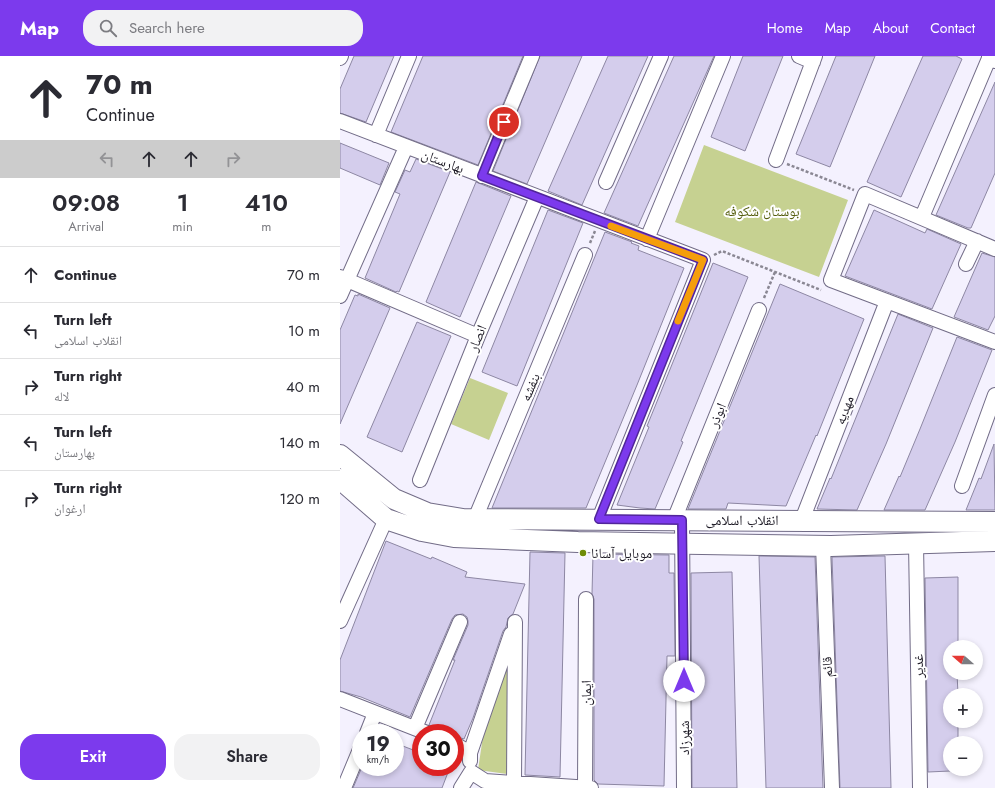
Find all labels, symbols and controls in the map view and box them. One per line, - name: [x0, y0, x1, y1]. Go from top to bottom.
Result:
- search box: [83, 10, 363, 46]
- text: Map: [20, 15, 59, 42]
- icon: search: [97, 17, 119, 39]
- text: Search here: [129, 17, 205, 39]
- text: Home: [767, 18, 803, 38]
- text: Map: [825, 18, 851, 38]
- text: About: [873, 18, 908, 38]
- text: Contact: [930, 18, 975, 38]
- text: 70 m: [86, 64, 153, 105]
- icon: ahead: [20, 72, 72, 124]
- text: Continue: [86, 102, 155, 128]
- pin: [487, 105, 521, 139]
- icon: arrive: [493, 111, 515, 133]
- street label: بهارستان: [419, 144, 467, 178]
- icon: left: [96, 148, 118, 170]
- icon: ahead: [138, 148, 160, 170]
- icon: ahead: [180, 148, 202, 170]
- icon: right: [222, 148, 244, 170]
- text: 09:08: [52, 185, 120, 220]
- text: 1: [177, 185, 188, 220]
- text: 410: [245, 185, 288, 220]
- park label: بوستان شکوفه: [725, 201, 800, 221]
- text: Arrival: [68, 217, 104, 236]
- text: min: [172, 217, 193, 236]
- text: m: [261, 217, 271, 236]
- icon: ahead: [20, 264, 42, 286]
- text: Continue: [54, 264, 117, 286]
- text: 70 m: [287, 264, 320, 286]
- text: Turn left: [54, 309, 112, 331]
- icon: left: [20, 320, 42, 342]
- text: 10 m: [288, 320, 320, 342]
- street label: انصار: [462, 322, 491, 355]
- text: انقلاب اسلامی: [54, 331, 122, 350]
- text: Turn right: [54, 365, 122, 387]
- street label: بنفشه: [515, 370, 545, 404]
- icon: right: [20, 376, 42, 398]
- text: 40 m: [286, 376, 320, 398]
- text: لاله: [54, 387, 69, 406]
- street label: مهدیه: [829, 393, 859, 427]
- street label: ابوذر: [703, 400, 731, 431]
- text: Turn left: [54, 421, 112, 443]
- icon: left: [20, 432, 42, 454]
- text: 140 m: [279, 432, 320, 454]
- text: بهارستان: [54, 443, 95, 462]
- text: Turn right: [54, 477, 122, 499]
- icon: right: [20, 488, 42, 510]
- text: 120 m: [280, 488, 320, 510]
- text: ارغوان: [54, 499, 85, 518]
- street label: انقلاب اسلامی: [705, 510, 779, 530]
- place label: موبایل آسانا: [591, 543, 652, 563]
- marker: موبایل آسانا: [578, 548, 588, 558]
- north arrow: [943, 640, 983, 680]
- map controls: [943, 640, 983, 776]
- street label: غدیر: [908, 654, 928, 679]
- street label: قائم: [817, 656, 837, 678]
- position arrow: [663, 660, 705, 702]
- street label: ایمان: [576, 680, 596, 706]
- button: +: [943, 688, 983, 728]
- street label: شهرزاد: [674, 721, 694, 755]
- speed limit sign: 30: [412, 724, 464, 776]
- text: 19: [366, 730, 390, 759]
- button: Exit: [20, 734, 166, 780]
- button: Share: [174, 734, 320, 780]
- button: −: [943, 736, 983, 776]
- text: km/h: [367, 752, 389, 767]

